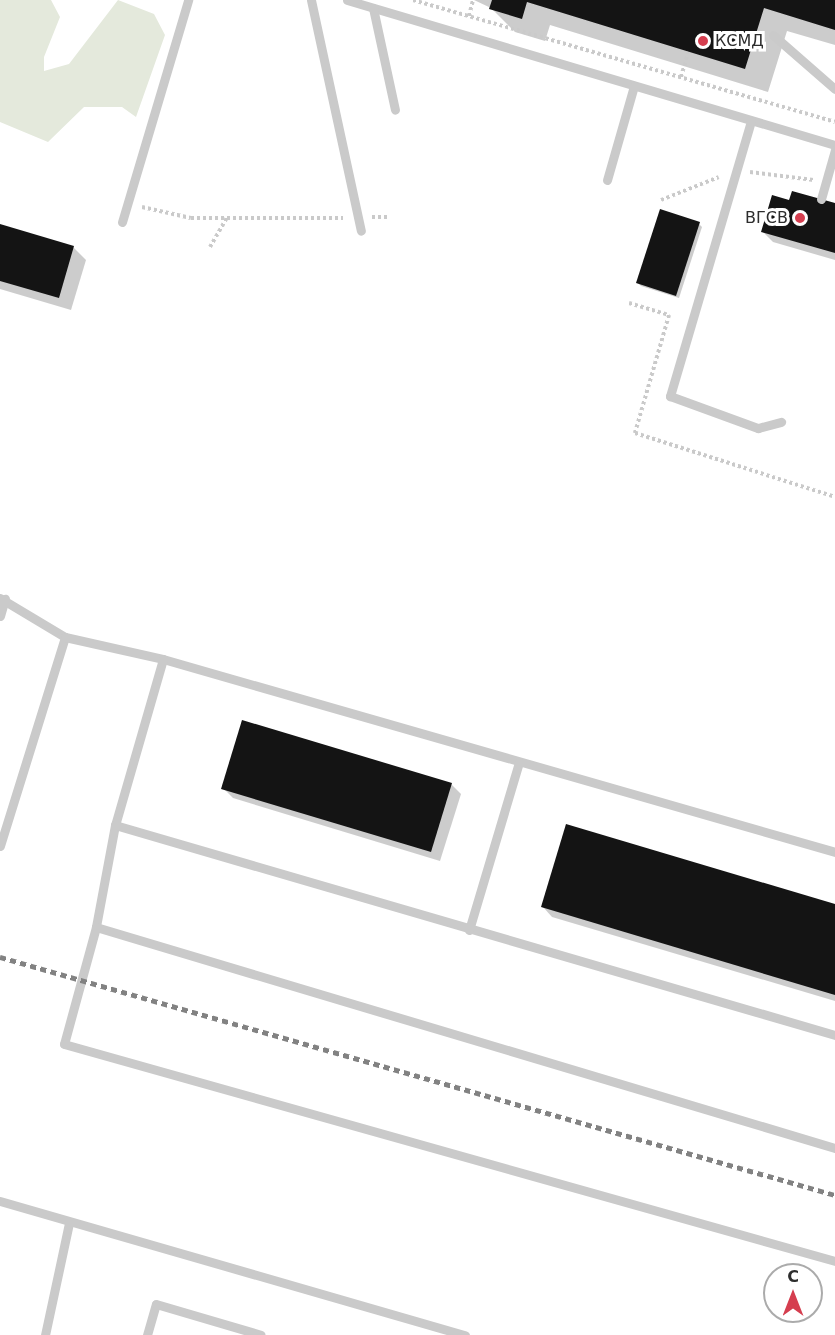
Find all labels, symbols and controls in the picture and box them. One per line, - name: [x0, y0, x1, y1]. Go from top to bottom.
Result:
- place label: КСМД: [715, 31, 764, 51]
- marker: КСМД: [696, 34, 710, 48]
- place label: ВГСВ: [745, 208, 788, 228]
- marker: ВГСВ: [793, 211, 807, 225]
- north arrow: [763, 1263, 823, 1323]
- text: С: [787, 1267, 799, 1286]

